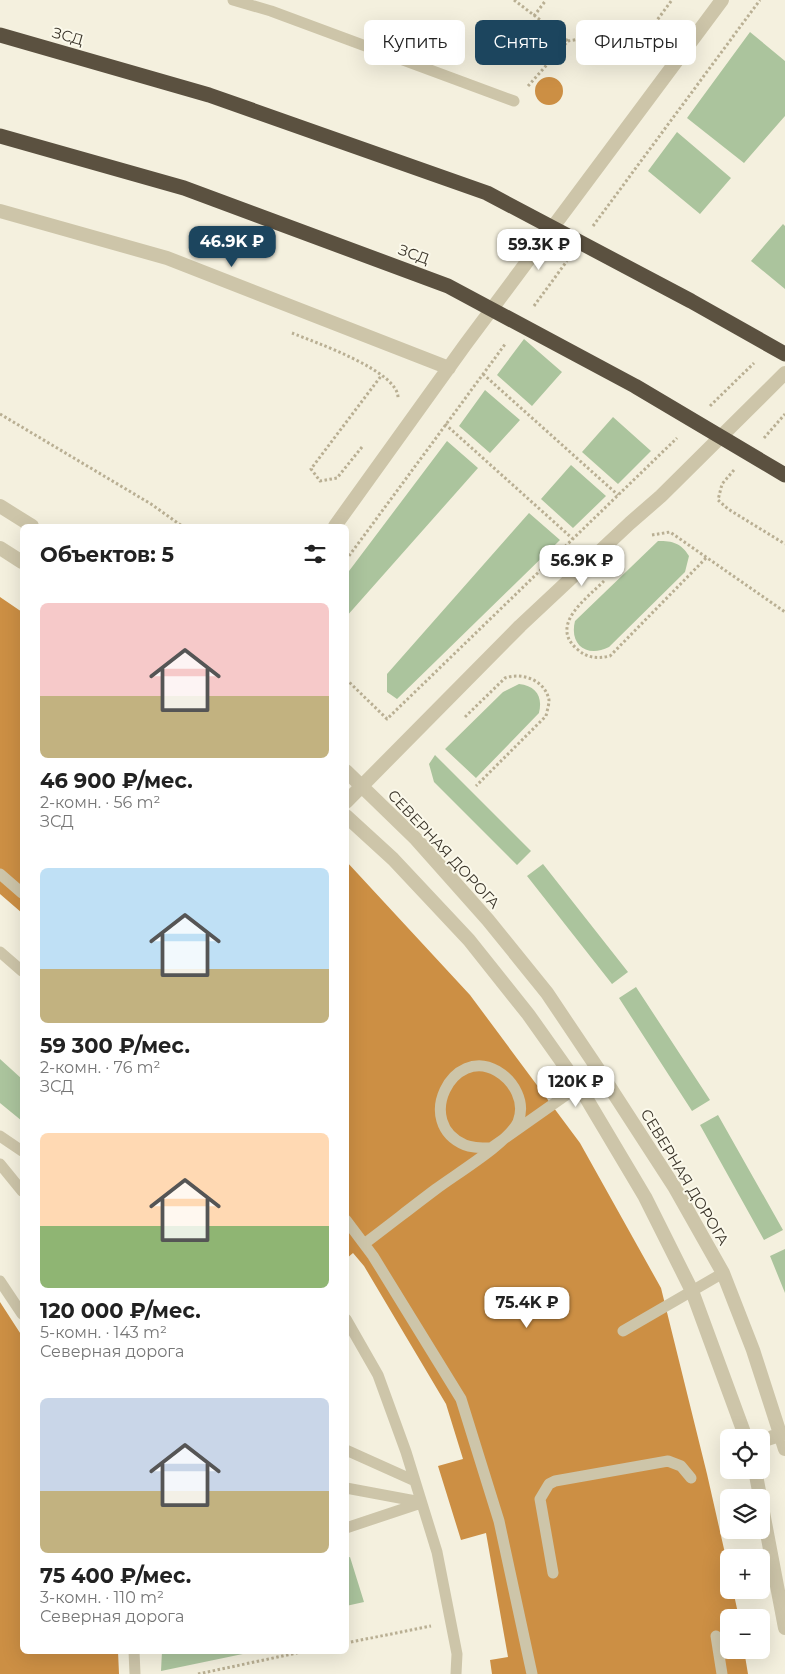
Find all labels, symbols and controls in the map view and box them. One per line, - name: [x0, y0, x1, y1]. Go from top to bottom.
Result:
- chip: Купить: [364, 20, 465, 65]
- chip: Снять: [475, 20, 566, 65]
- chip: Фильтры: [576, 20, 696, 65]
- street label: ЗСД: [50, 23, 86, 50]
- pin: 46.9K ₽: [186, 226, 278, 268]
- pin: 59.3K ₽: [493, 228, 585, 271]
- text: 46.9K ₽: [200, 232, 264, 251]
- text: 59.3K ₽: [508, 235, 570, 254]
- street label: ЗСД: [396, 240, 432, 268]
- icon: filters: [301, 540, 329, 568]
- text: Объектов: 5: [40, 542, 174, 567]
- pin: 56.9K ₽: [536, 544, 628, 587]
- text: 56.9K ₽: [550, 551, 614, 570]
- icon: home: [140, 635, 230, 725]
- text: 46 900 ₽/мес.: [40, 768, 193, 793]
- street label: СЕВЕРНАЯ ДОРОГА: [384, 785, 504, 913]
- text: 2-комн. · 56 m²: [40, 793, 160, 812]
- text: ЗСД: [40, 812, 74, 831]
- icon: home: [140, 900, 230, 990]
- text: 59 300 ₽/мес.: [40, 1033, 190, 1058]
- text: 2-комн. · 76 m²: [40, 1058, 160, 1077]
- pin: 120K ₽: [535, 1066, 617, 1108]
- text: 120K ₽: [548, 1072, 604, 1091]
- text: ЗСД: [40, 1077, 74, 1096]
- street label: СЕВЕРНАЯ ДОРОГА: [637, 1105, 733, 1249]
- icon: home: [140, 1165, 230, 1255]
- pin: 75.4K ₽: [481, 1286, 573, 1329]
- text: 75.4K ₽: [495, 1293, 559, 1312]
- text: 120 000 ₽/мес.: [40, 1298, 201, 1323]
- text: 5-комн. · 143 m²: [40, 1323, 167, 1342]
- text: Северная дорога: [40, 1342, 184, 1361]
- map controls: [720, 1429, 770, 1659]
- button: locate: [720, 1429, 770, 1479]
- icon: home: [140, 1430, 230, 1520]
- button: layers: [720, 1489, 770, 1539]
- button: +: [720, 1549, 770, 1599]
- text: 75 400 ₽/мес.: [40, 1563, 191, 1588]
- text: 3-комн. · 110 m²: [40, 1588, 164, 1607]
- text: Северная дорога: [40, 1607, 184, 1626]
- button: −: [720, 1609, 770, 1659]

